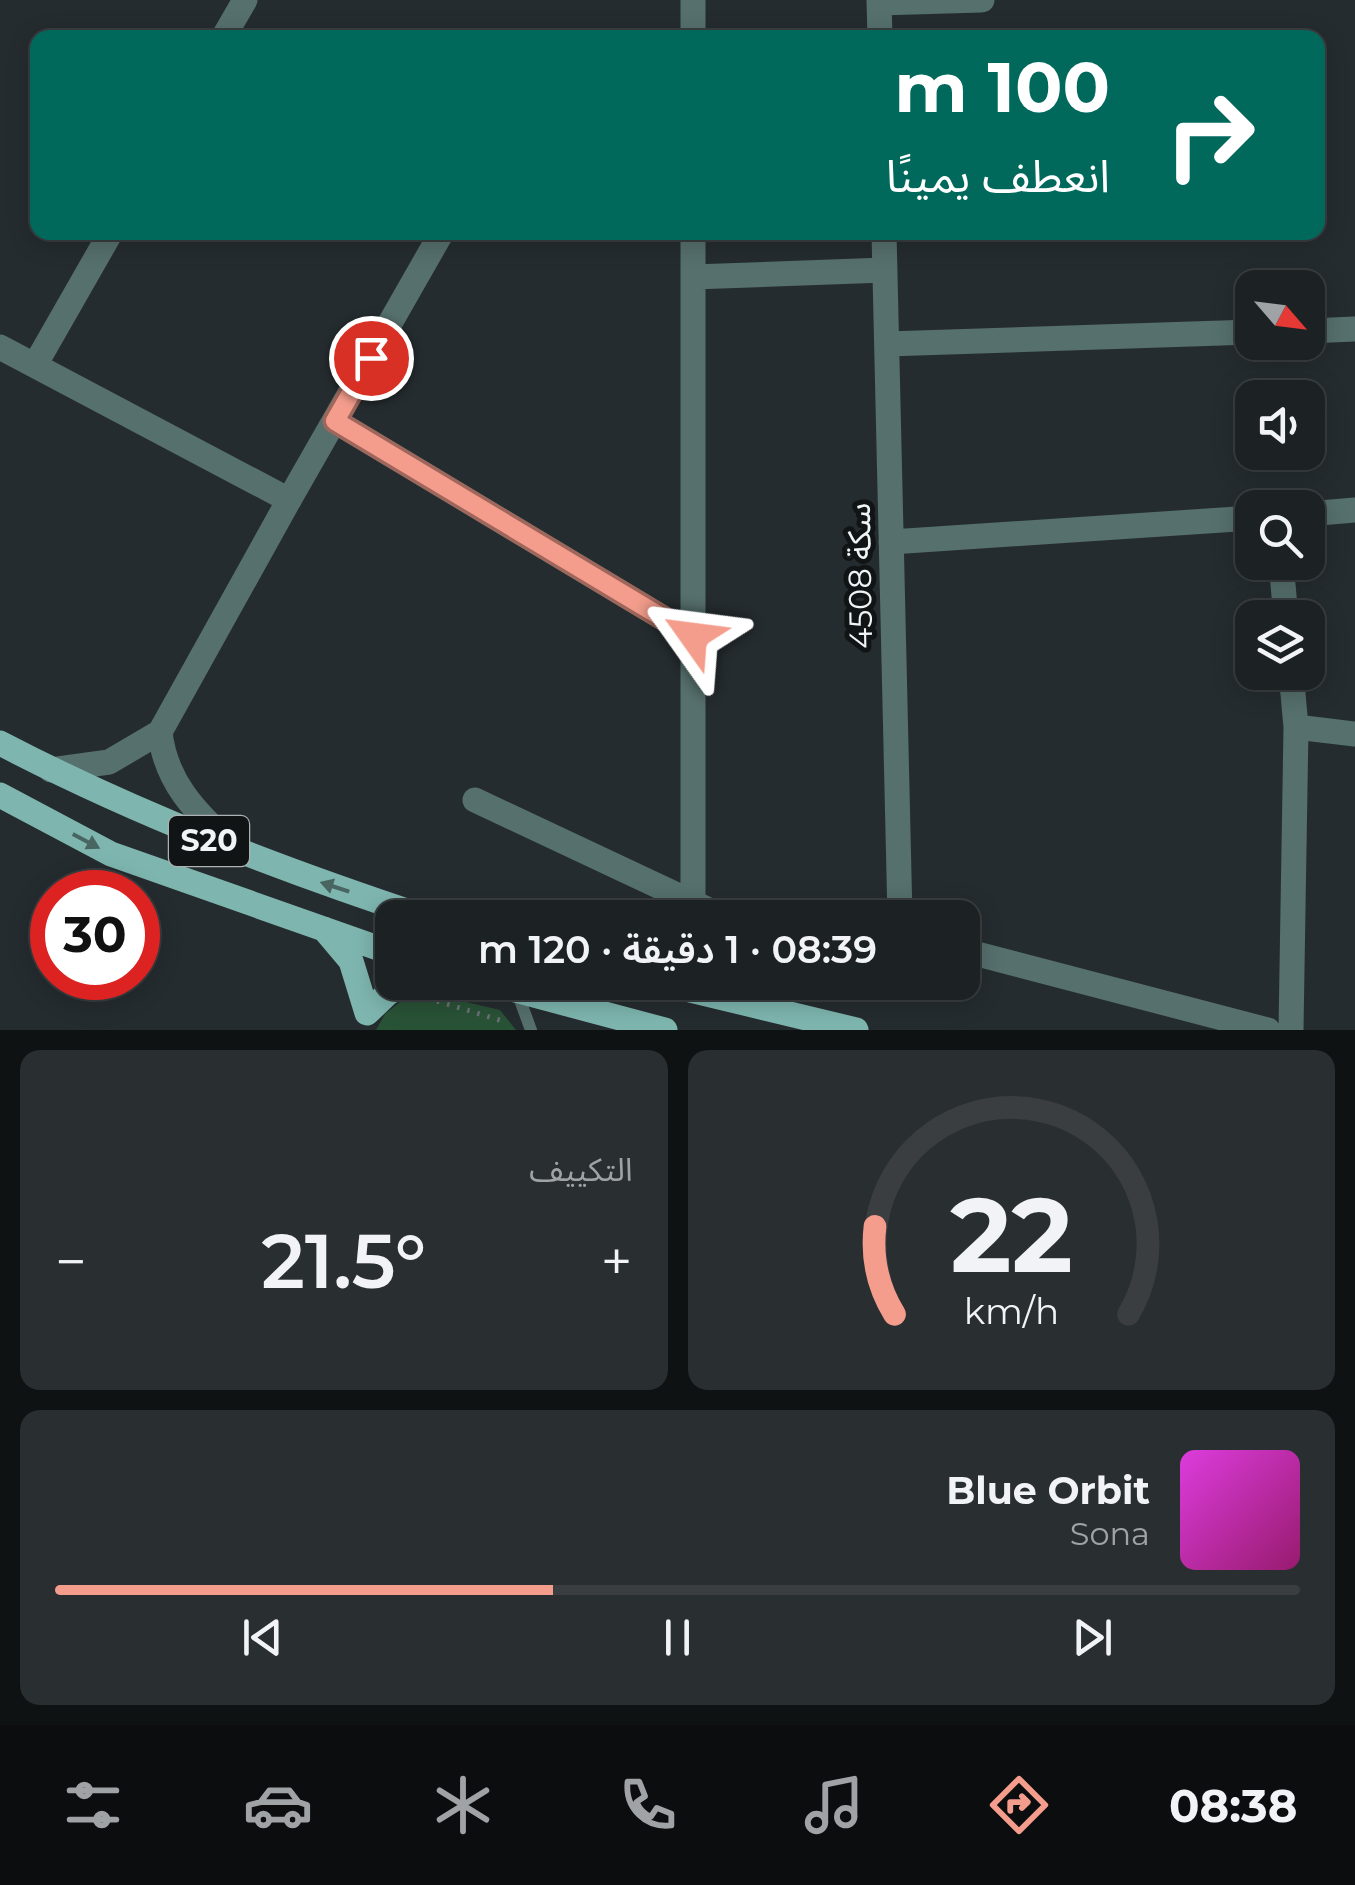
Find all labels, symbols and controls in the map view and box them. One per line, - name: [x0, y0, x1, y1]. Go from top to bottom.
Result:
- text: 100 m: [894, 44, 1110, 130]
- icon: right: [1145, 70, 1275, 200]
- text: انعطف يمينًا: [886, 148, 1110, 203]
- north arrow: [1235, 270, 1325, 360]
- map controls: [1235, 270, 1325, 690]
- pin: [329, 316, 414, 401]
- icon: arrive: [344, 331, 399, 386]
- button: sound: [1235, 380, 1325, 470]
- button: search: [1235, 490, 1325, 580]
- street label: سكة 4508: [839, 503, 880, 649]
- position arrow: [641, 584, 745, 688]
- button: layers: [1235, 600, 1325, 690]
- road number: S20: [169, 816, 249, 866]
- one-way arrow: [72, 832, 100, 849]
- speed limit sign: 30: [30, 870, 160, 1000]
- one-way arrow: [320, 878, 350, 893]
- text: 08:39 · 1 دقيقة · 120 m: [478, 926, 877, 973]
- text: التكييف: [529, 1150, 633, 1189]
- text: 22: [950, 1171, 1073, 1298]
- text: 21.5°: [261, 1215, 426, 1307]
- text: −: [55, 1228, 87, 1295]
- text: +: [601, 1228, 632, 1295]
- text: km/h: [964, 1289, 1059, 1333]
- text: Blue Orbit: [946, 1467, 1150, 1514]
- text: Sona: [1070, 1514, 1150, 1553]
- icon: previous: [235, 1610, 290, 1665]
- icon: pause: [650, 1610, 705, 1665]
- icon: next: [1065, 1610, 1120, 1665]
- icon: filters: [58, 1770, 128, 1840]
- icon: car: [243, 1770, 313, 1840]
- icon: climate: [428, 1770, 498, 1840]
- icon: phone: [613, 1770, 683, 1840]
- icon: music: [799, 1770, 869, 1840]
- icon: directions: [984, 1770, 1054, 1840]
- text: 08:38: [1169, 1778, 1297, 1833]

